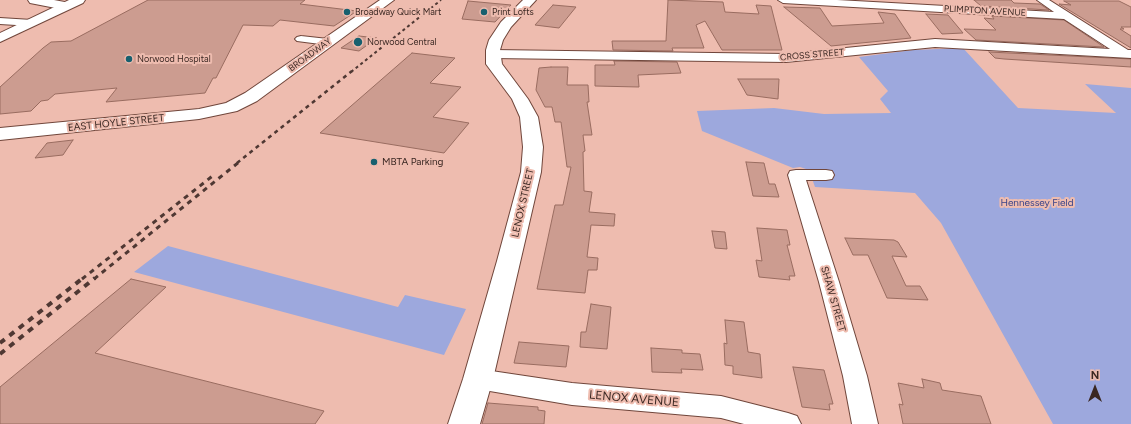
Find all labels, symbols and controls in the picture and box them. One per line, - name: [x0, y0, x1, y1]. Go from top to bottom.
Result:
- street label: PLIMPTON AVENUE: [944, 3, 1026, 19]
- marker: Broadway Quick Mart: [342, 7, 352, 17]
- place label: Broadway Quick Mart: [355, 7, 441, 17]
- marker: Print Lofts: [479, 7, 489, 17]
- place label: Print Lofts: [492, 7, 534, 17]
- street label: BROADWAY: [287, 36, 333, 74]
- marker: Norwood Central: [352, 36, 364, 48]
- place label: Norwood Central: [367, 37, 437, 47]
- street label: CROSS STREET: [780, 47, 844, 63]
- marker: Norwood Hospital: [124, 54, 134, 64]
- place label: Norwood Hospital: [137, 54, 211, 64]
- street label: EAST HOYLE STREET: [67, 112, 165, 134]
- place label: MBTA Parking: [382, 156, 443, 168]
- marker: MBTA Parking: [369, 157, 379, 167]
- street label: LENOX STREET: [509, 167, 537, 239]
- park label: Hennessey Field: [1000, 197, 1074, 209]
- street label: SHAW STREET: [818, 265, 848, 333]
- north arrow: [1075, 368, 1115, 408]
- text: N: [1091, 369, 1099, 382]
- street label: LENOX AVENUE: [588, 388, 680, 410]

